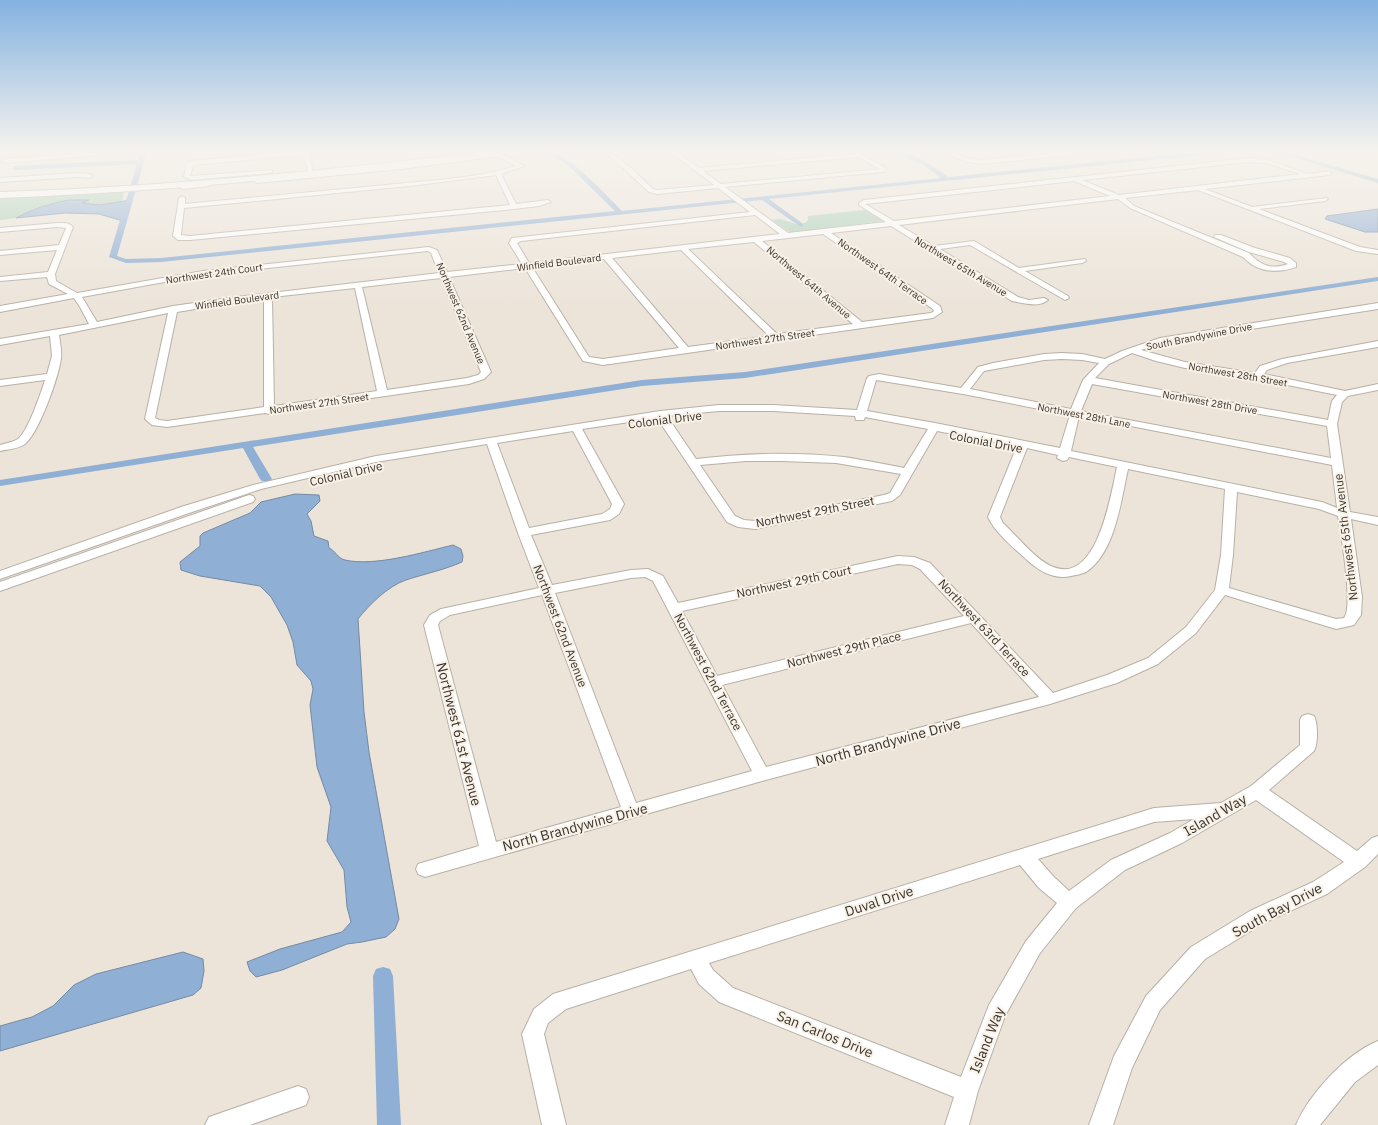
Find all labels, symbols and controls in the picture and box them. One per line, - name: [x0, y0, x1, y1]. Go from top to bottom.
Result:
- street label: Northwest 65th Avenue: [912, 233, 1010, 300]
- street label: Northwest 64th Terrace: [835, 236, 930, 308]
- street label: Northwest 64th Avenue: [764, 243, 854, 322]
- street label: Winfield Boulevard: [516, 251, 602, 274]
- street label: Northwest 24th Court: [165, 260, 264, 287]
- street label: Northwest 62nd Avenue: [433, 261, 488, 366]
- street label: Winfield Boulevard: [194, 288, 280, 313]
- street label: South Brandywine Drive: [1145, 320, 1254, 353]
- street label: Northwest 27th Street: [715, 326, 816, 353]
- street label: Northwest 28th Street: [1187, 359, 1289, 390]
- street label: Northwest 28th Drive: [1161, 388, 1259, 417]
- street label: Northwest 27th Street: [269, 390, 370, 417]
- street label: Northwest 28th Lane: [1036, 400, 1132, 431]
- street label: Colonial Drive: [627, 407, 703, 431]
- street label: Colonial Drive: [948, 427, 1024, 456]
- street label: Colonial Drive: [308, 458, 384, 489]
- street label: Northwest 65th Avenue: [1330, 472, 1361, 601]
- street label: Northwest 29th Street: [754, 493, 875, 530]
- street label: Northwest 62nd Avenue: [530, 562, 591, 690]
- street label: Northwest 29th Court: [735, 562, 853, 601]
- street label: Northwest 63rd Terrace: [935, 576, 1034, 680]
- street label: Northwest 62nd Terrace: [671, 611, 746, 733]
- street label: Northwest 29th Place: [785, 628, 903, 671]
- street label: Northwest 61st Avenue: [432, 660, 486, 808]
- street label: North Brandywine Drive: [813, 714, 963, 770]
- street label: Island Way: [1180, 790, 1250, 840]
- street label: North Brandywine Drive: [500, 799, 650, 855]
- street label: South Bay Drive: [1229, 879, 1325, 941]
- street label: Duval Drive: [842, 881, 916, 921]
- street label: Island Way: [966, 1004, 1008, 1076]
- street label: San Carlos Drive: [774, 1006, 876, 1062]

